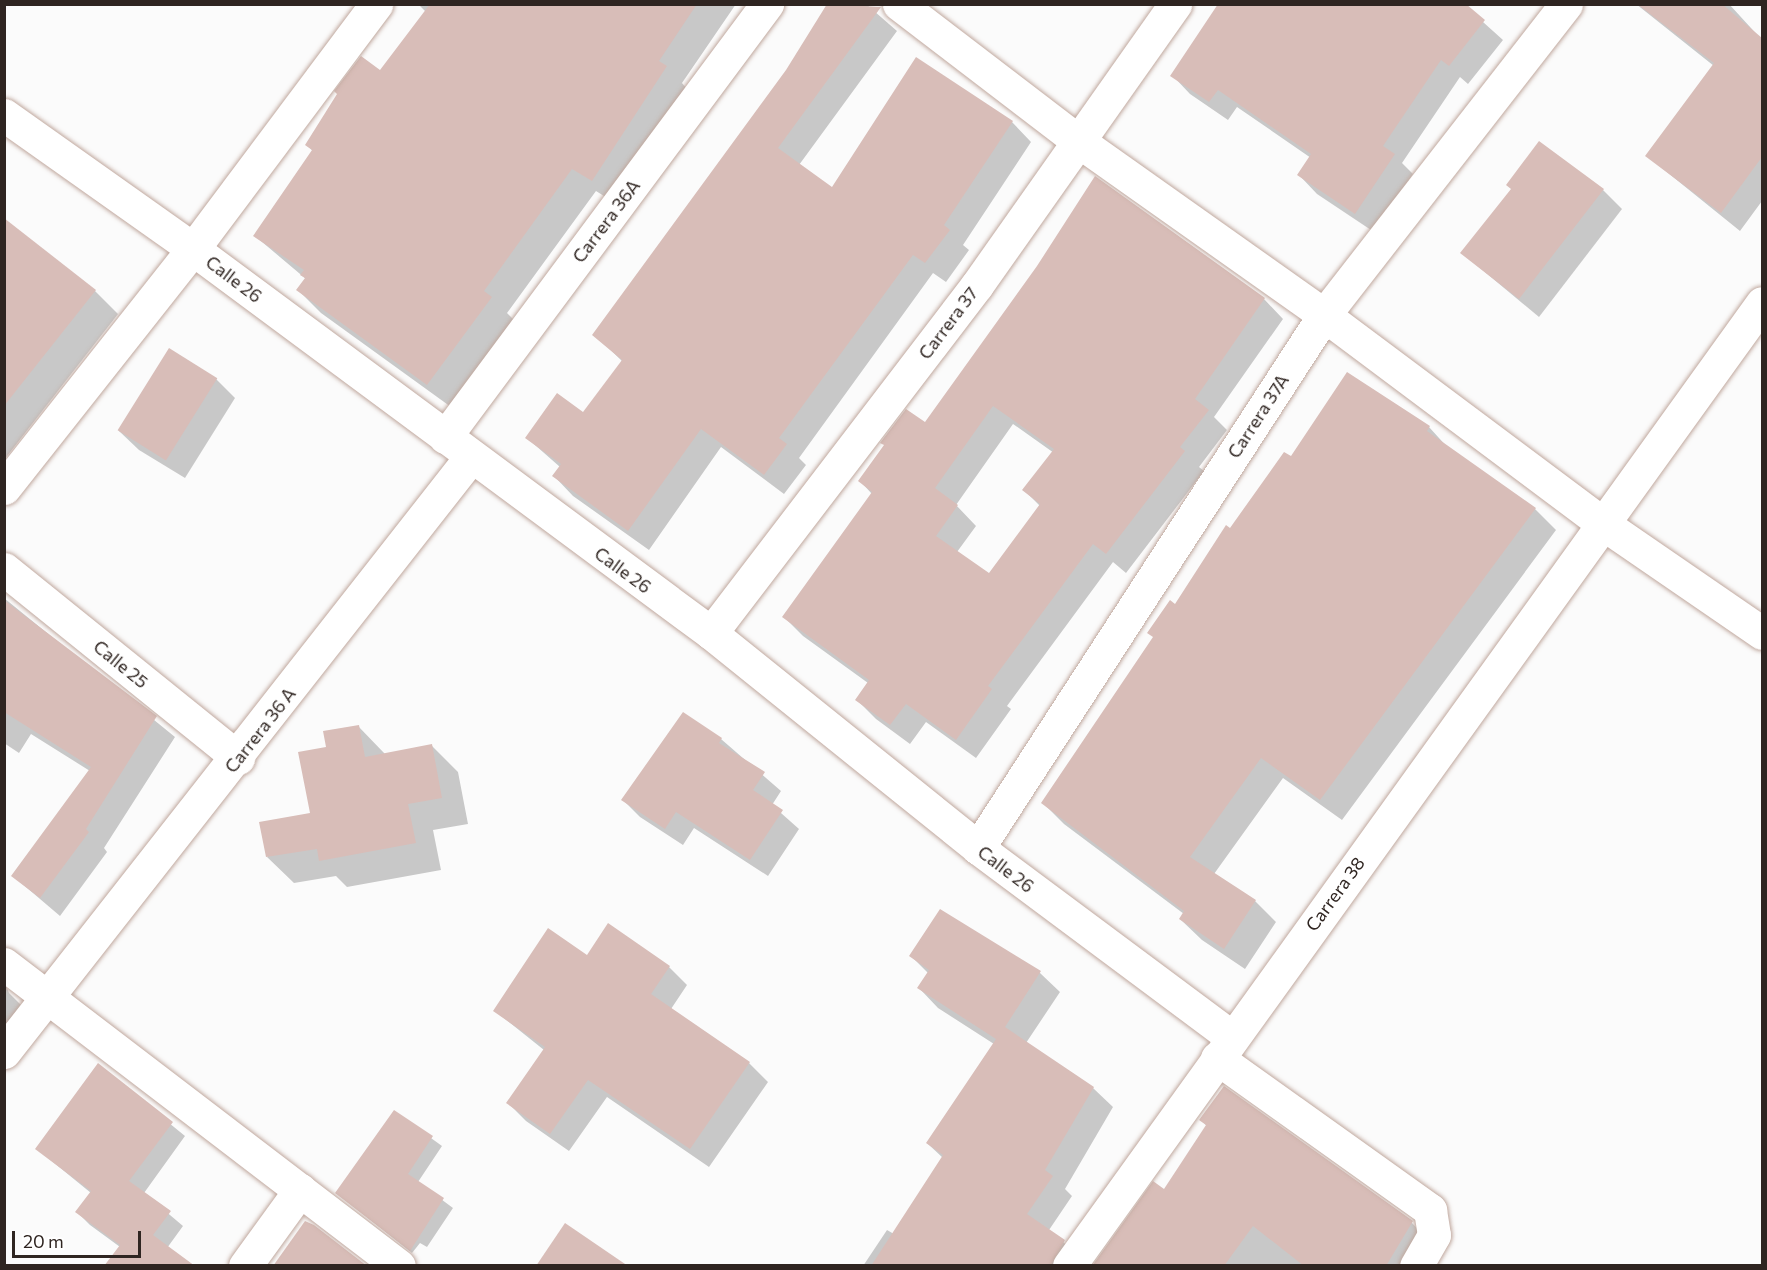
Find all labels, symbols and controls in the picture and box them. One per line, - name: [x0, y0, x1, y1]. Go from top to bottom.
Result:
- street label: Carrera 36A: [568, 175, 644, 267]
- street label: Calle 26: [202, 251, 266, 307]
- street label: Carrera 37: [914, 283, 982, 363]
- street label: Carrera 37A: [1223, 370, 1293, 462]
- street label: Calle 26: [590, 542, 656, 598]
- street label: Calle 25: [89, 635, 153, 693]
- street label: Carrera 36 A: [220, 683, 300, 777]
- street label: Calle 26: [974, 841, 1038, 897]
- street label: Carrera 38: [1301, 853, 1369, 935]
- scale bar: [15, 1219, 144, 1257]
- text: 20 m: [23, 1230, 64, 1252]

